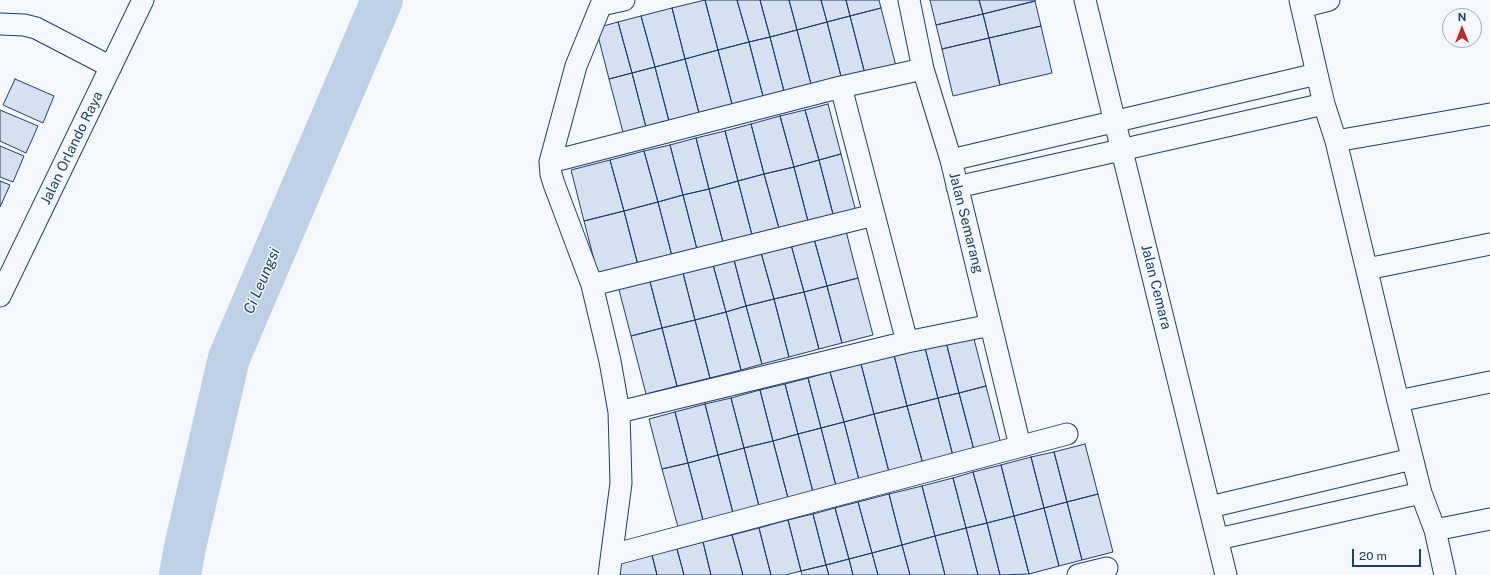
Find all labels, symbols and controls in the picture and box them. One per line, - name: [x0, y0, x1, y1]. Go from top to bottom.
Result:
- north arrow: [1442, 8, 1482, 48]
- text: N: [1458, 11, 1466, 23]
- street label: Jalan Orlando Raya: [37, 89, 107, 207]
- street label: Jalan Semarang: [945, 171, 987, 275]
- street label: Jalan Cemara: [1137, 243, 1175, 331]
- water label: Ci Leungsi: [240, 245, 284, 317]
- scale bar: [1354, 541, 1423, 567]
- text: 20 m: [1359, 549, 1387, 563]

